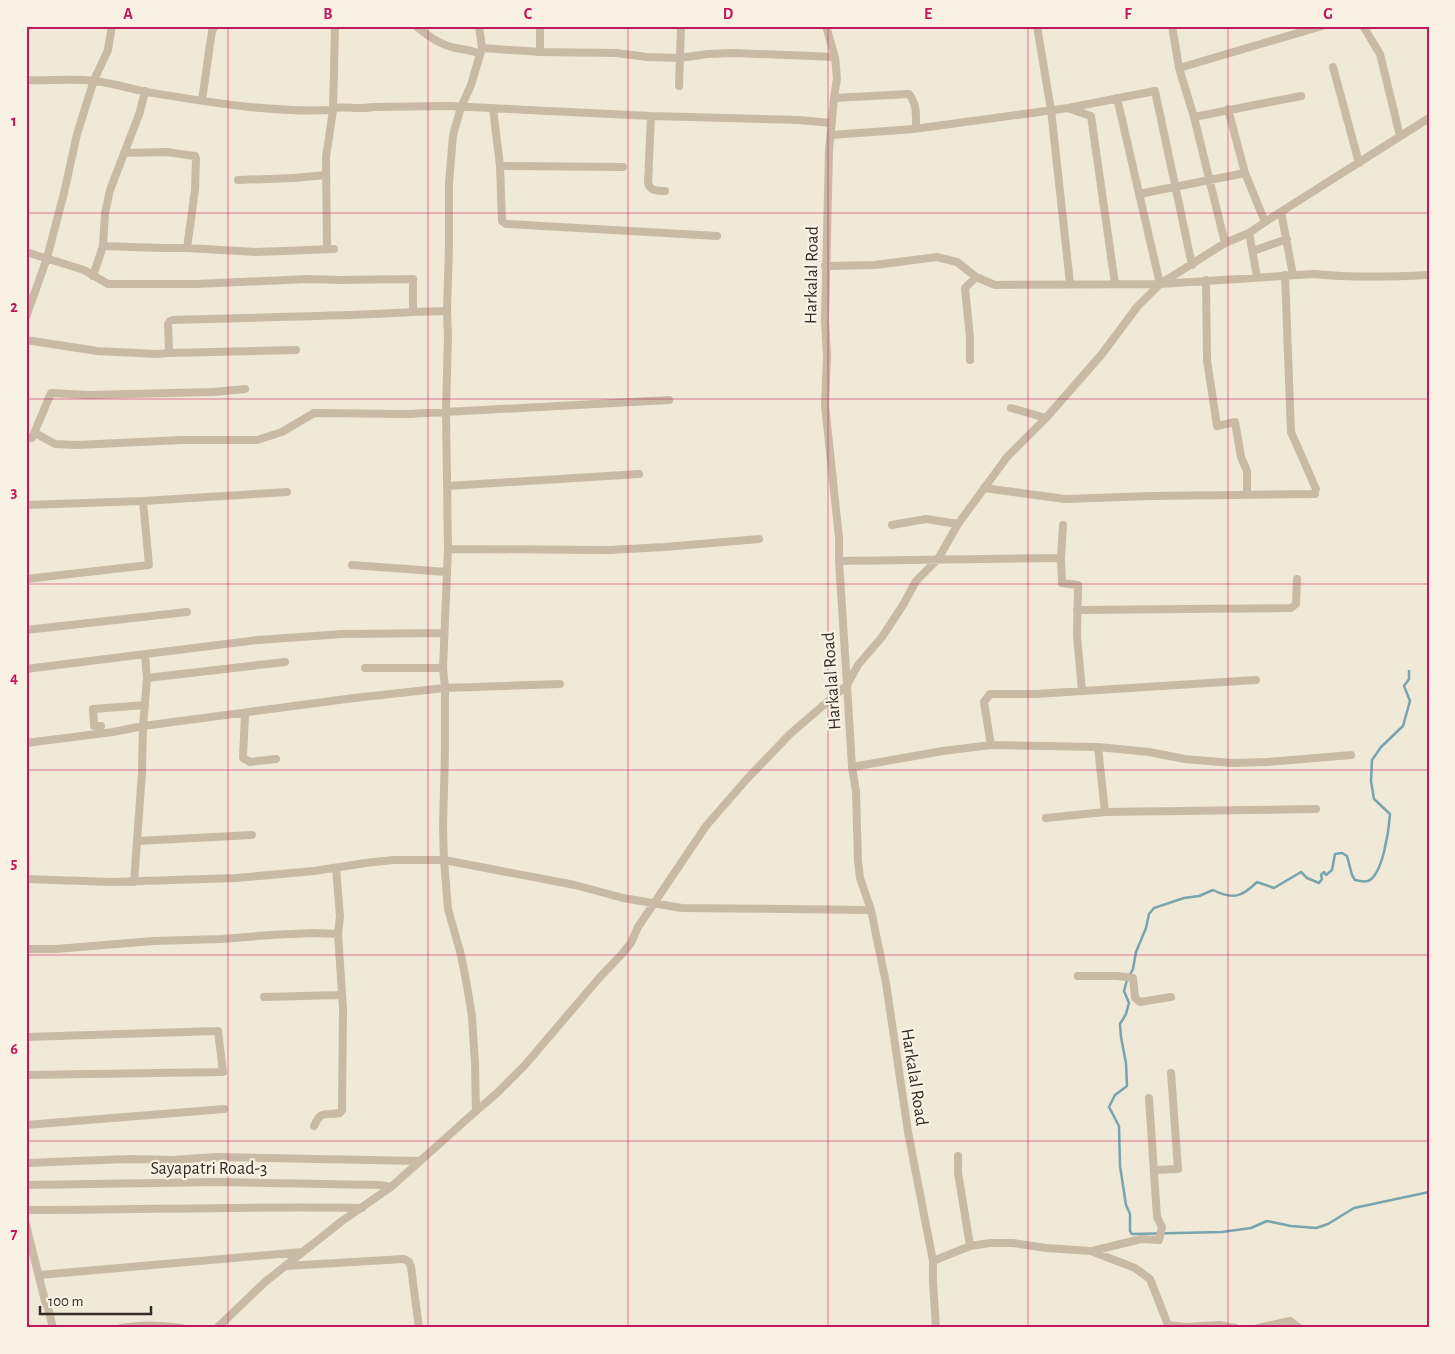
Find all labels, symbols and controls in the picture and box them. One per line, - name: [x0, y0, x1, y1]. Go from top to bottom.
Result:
- text: A: [123, 6, 133, 22]
- text: B: [323, 6, 333, 22]
- text: C: [524, 6, 533, 22]
- text: D: [723, 6, 734, 22]
- text: E: [924, 6, 932, 22]
- text: F: [1124, 6, 1132, 22]
- text: G: [1323, 6, 1333, 22]
- text: 1: [11, 113, 17, 129]
- street label: Harkalal Road: [802, 226, 822, 324]
- text: 2: [10, 299, 18, 315]
- text: 3: [11, 484, 18, 500]
- street label: Harkalal Road: [820, 631, 844, 730]
- text: 4: [10, 670, 18, 686]
- text: 5: [11, 855, 18, 871]
- street label: Harkalal Road: [897, 1027, 931, 1127]
- text: 6: [10, 1041, 18, 1057]
- street label: Sayapatri Road-3: [150, 1160, 268, 1178]
- text: 7: [11, 1226, 18, 1242]
- scale bar: [40, 1284, 151, 1316]
- text: 100 m: [48, 1294, 83, 1309]

